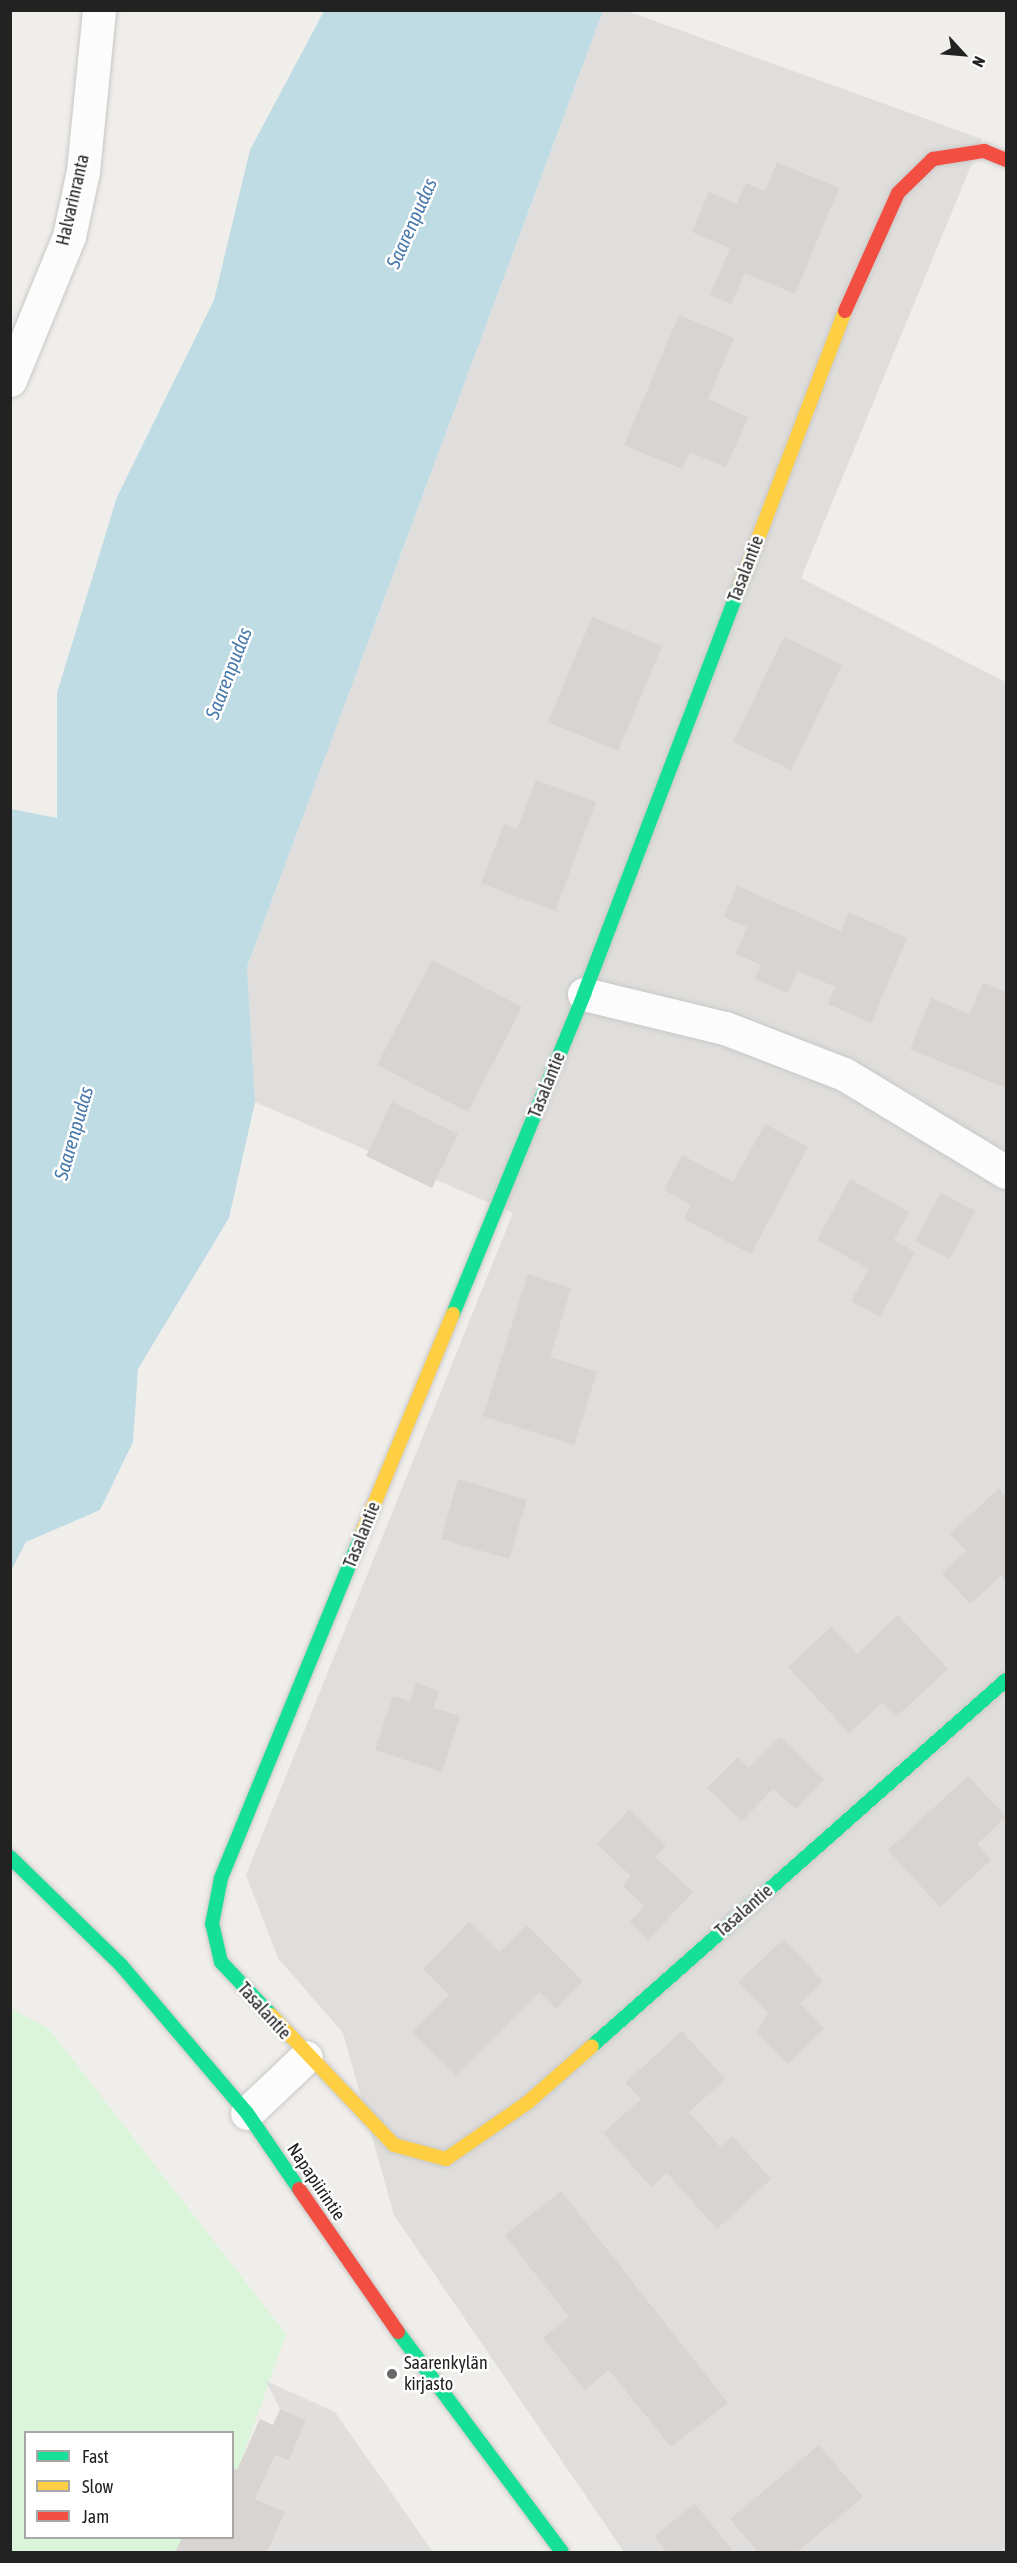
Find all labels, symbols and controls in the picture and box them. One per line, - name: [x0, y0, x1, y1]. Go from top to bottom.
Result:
- north arrow: [933, 24, 993, 84]
- text: N: [969, 54, 989, 70]
- street label: Halvarinranta: [52, 152, 94, 248]
- water label: Saarenpudas: [381, 174, 441, 272]
- street label: Tasalantie: [724, 533, 768, 605]
- water label: Saarenpudas: [200, 624, 256, 722]
- street label: Tasalantie: [524, 1049, 570, 1121]
- water label: Saarenpudas: [48, 1084, 98, 1182]
- street label: Tasalantie: [339, 1499, 385, 1571]
- street label: Tasalantie: [711, 1880, 777, 1942]
- street label: Tasalantie: [233, 1978, 295, 2044]
- street label: Napapiirintie: [282, 2139, 350, 2225]
- place label: Saarenkylän kirjasto: [404, 2353, 488, 2396]
- marker: Saarenkylän kirjasto: [385, 2367, 399, 2381]
- legend: [24, 2431, 234, 2539]
- text: Fast: [82, 2446, 109, 2467]
- text: Slow: [82, 2476, 113, 2497]
- text: Jam: [82, 2506, 109, 2527]

